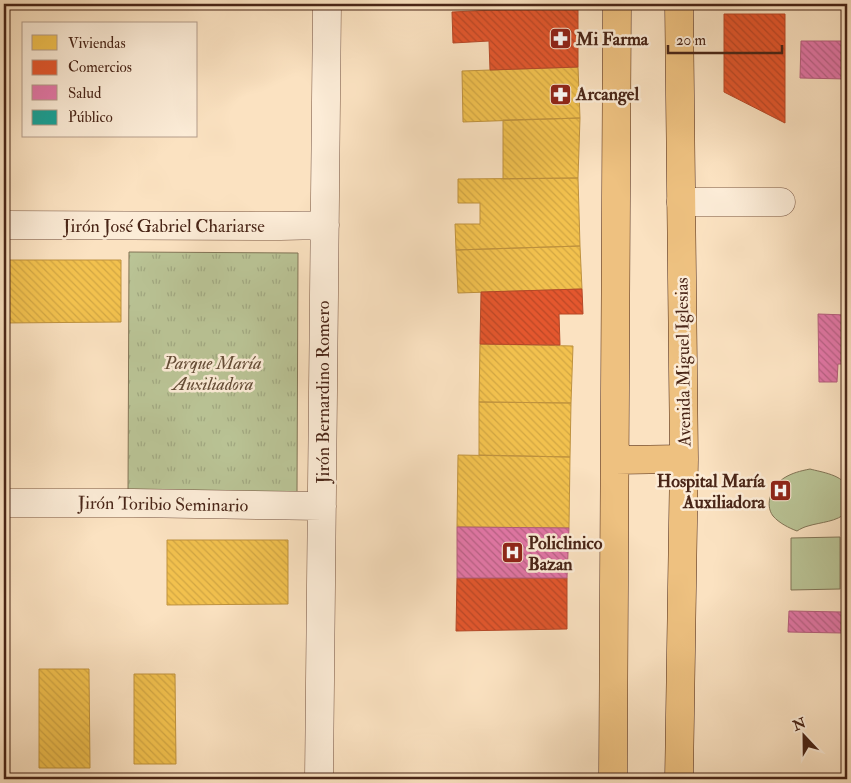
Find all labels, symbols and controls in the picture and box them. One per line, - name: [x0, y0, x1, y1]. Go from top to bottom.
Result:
- legend: [22, 22, 198, 138]
- scale bar: [668, 22, 782, 54]
- pharmacy icon: Mi Farma: [548, 27, 572, 51]
- place label: Mi Farma: [575, 28, 649, 51]
- text: 20 m: [676, 31, 706, 50]
- text: Viviendas: [68, 34, 126, 53]
- text: Comercios: [68, 58, 132, 77]
- pharmacy icon: Arcangel: [548, 82, 572, 106]
- place label: Arcangel: [575, 83, 639, 106]
- text: Salud: [68, 84, 102, 103]
- text: Público: [68, 108, 113, 127]
- street label: Jirón José Gabriel Chariarse: [62, 215, 265, 238]
- street label: Avenida Miguel Iglesias: [671, 277, 696, 448]
- street label: Jirón Bernardino Romero: [312, 300, 335, 485]
- park label: Parque María Auxiliadora: [163, 352, 262, 396]
- place label: Hospital María Auxiliadora: [657, 470, 766, 514]
- hospital icon: Hospital María Auxiliadora: [769, 479, 793, 503]
- street label: Jirón Toribio Seminario: [77, 491, 249, 517]
- place label: Policlinico Bazan: [528, 532, 603, 576]
- hospital icon: Policlinico Bazan: [500, 541, 524, 565]
- north arrow: [778, 710, 828, 760]
- text: N: [789, 714, 809, 735]

